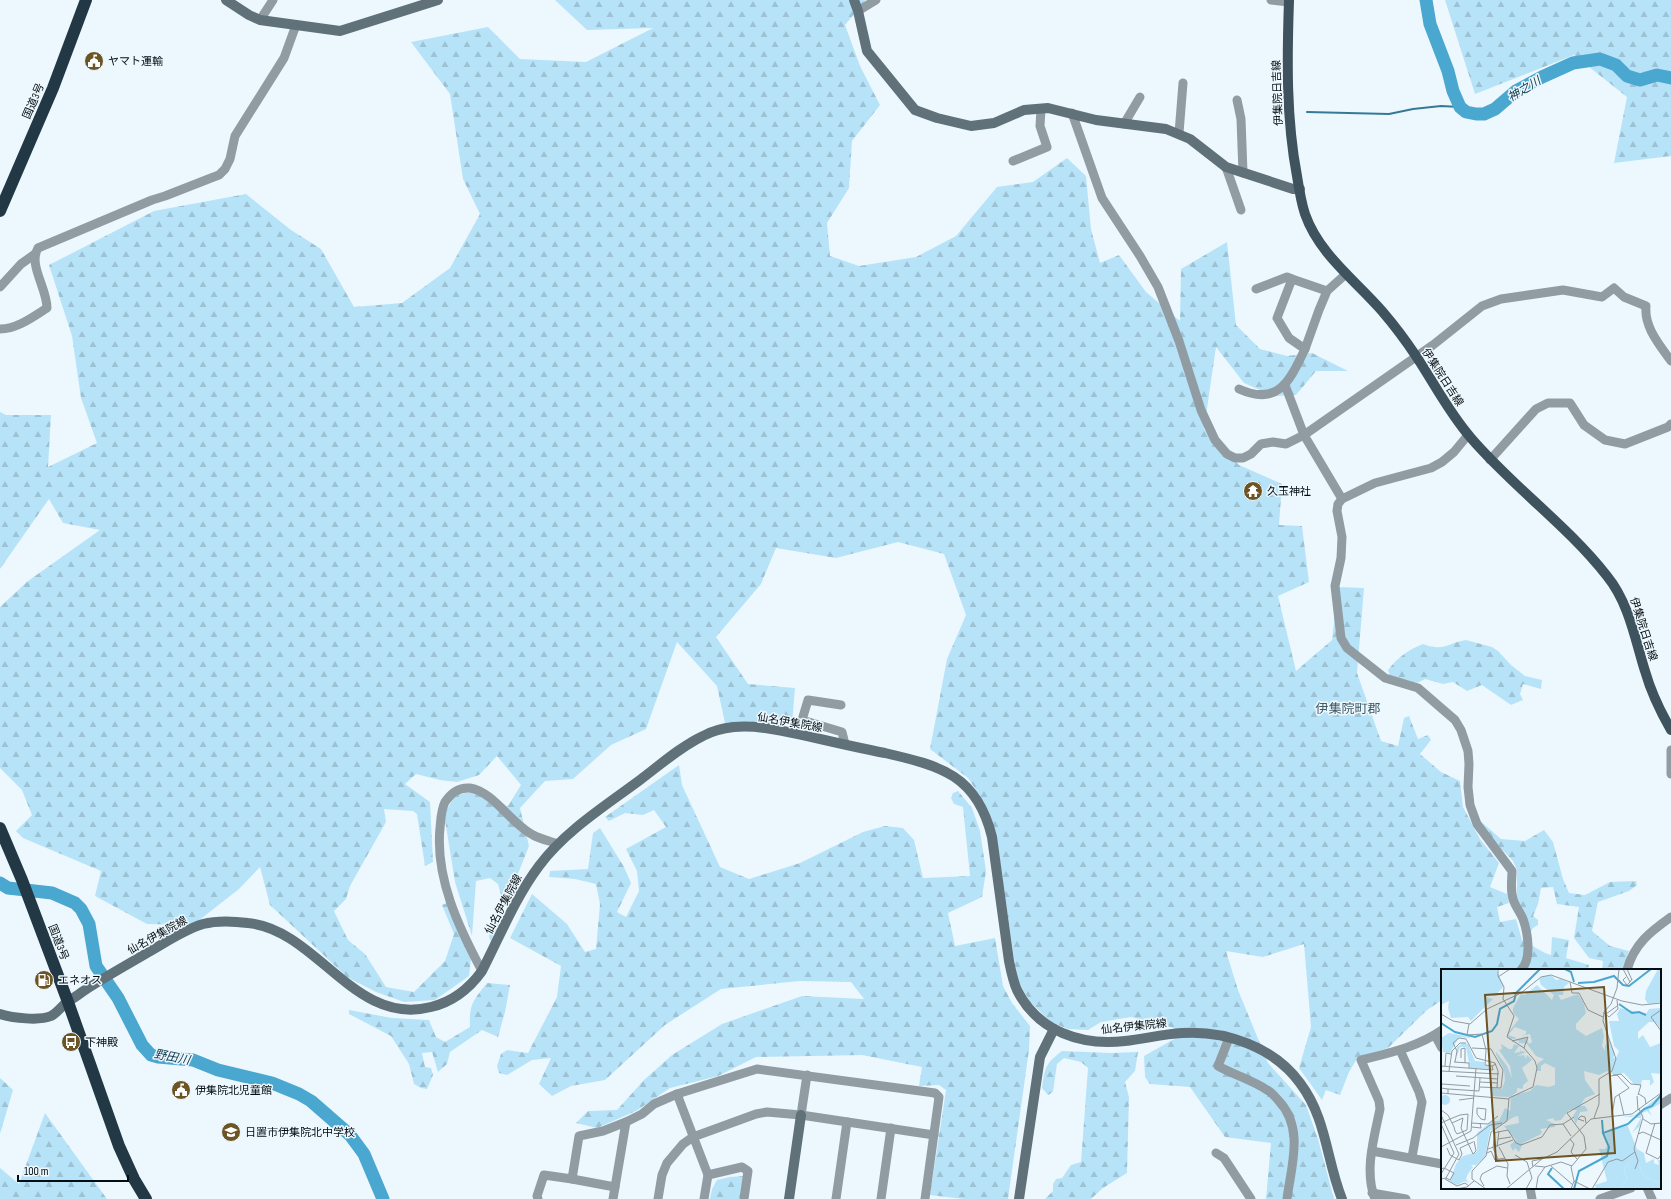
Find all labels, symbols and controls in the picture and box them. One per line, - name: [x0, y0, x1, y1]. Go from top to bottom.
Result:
- public building icon: ヤマト運輸: [83, 50, 105, 72]
- place label: ヤマト運輸: [108, 55, 163, 68]
- street label: 伊集院日吉線: [1270, 60, 1285, 126]
- water label: 神之川: [1505, 73, 1545, 105]
- street label: 国道3号: [20, 81, 47, 121]
- street label: 伊集院日吉線: [1419, 346, 1466, 408]
- temple icon: 久玉神社: [1242, 480, 1264, 502]
- place label: 久玉神社: [1267, 485, 1311, 498]
- street label: 伊集院日吉線: [1627, 596, 1660, 663]
- district label: 伊集院町郡: [1315, 701, 1381, 717]
- street label: 仙名伊集院線: [756, 710, 824, 735]
- street label: 仙名伊集院線: [482, 872, 525, 936]
- street label: 仙名伊集院線: [125, 914, 189, 957]
- street label: 国道3号: [46, 922, 71, 962]
- fuel station icon: エネオス: [33, 969, 55, 991]
- inset map: [1441, 969, 1661, 1189]
- place label: エネオス: [58, 974, 102, 987]
- street label: 仙名伊集院線: [1101, 1017, 1168, 1036]
- bus stop icon: 下神殿: [60, 1031, 82, 1053]
- place label: 下神殿: [85, 1036, 118, 1049]
- water label: 野田川: [153, 1047, 193, 1069]
- public building icon: 伊集院北児童館: [170, 1079, 192, 1101]
- place label: 伊集院北児童館: [195, 1084, 272, 1097]
- school or university icon: 日置市伊集院北中学校: [220, 1121, 242, 1143]
- place label: 日置市伊集院北中学校: [245, 1126, 355, 1139]
- scale bar: [18, 1157, 128, 1183]
- text: 100 m: [24, 1164, 49, 1179]

